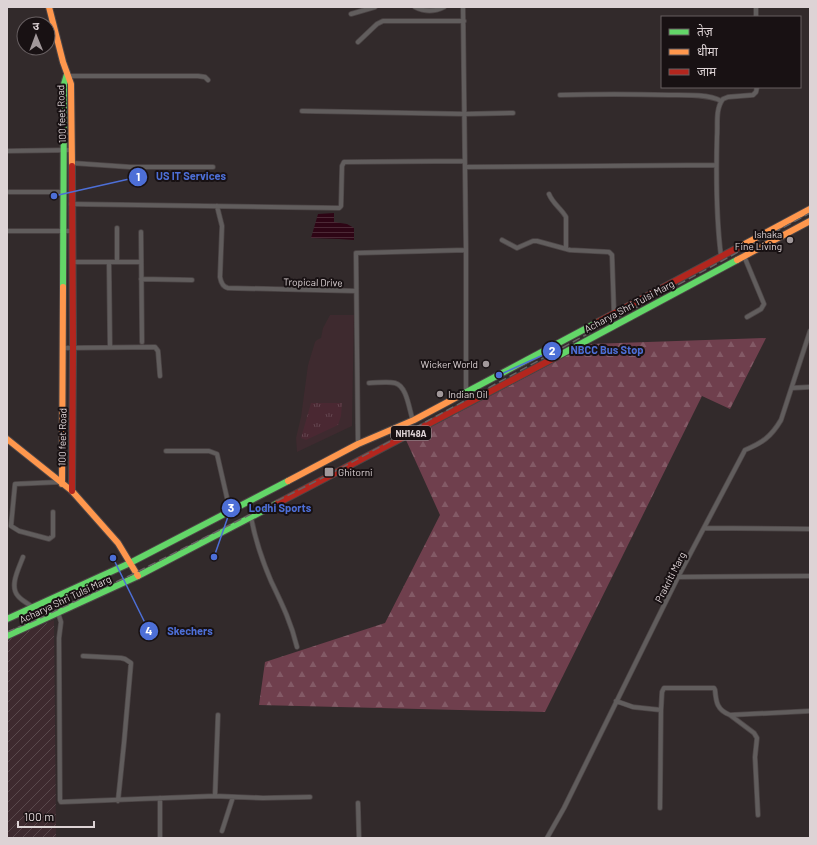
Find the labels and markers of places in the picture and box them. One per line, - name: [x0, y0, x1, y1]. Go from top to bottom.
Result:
- callout: US IT Services: [128, 165, 234, 188]
- place label: Ishaka Fine Living: [735, 228, 782, 252]
- marker: Ishaka Fine Living: [785, 235, 795, 245]
- callout: NBCC Bus Stop: [542, 339, 652, 362]
- place label: Wicker World: [421, 358, 478, 370]
- marker: Wicker World: [481, 359, 491, 369]
- place label: Indian Oil: [448, 388, 488, 400]
- marker: Indian Oil: [435, 389, 445, 399]
- marker: Ghitorni: [323, 466, 335, 478]
- place label: Ghitorni: [338, 466, 373, 478]
- callout: Lodhi Sports: [221, 497, 319, 520]
- callout: Skechers: [139, 619, 221, 642]

